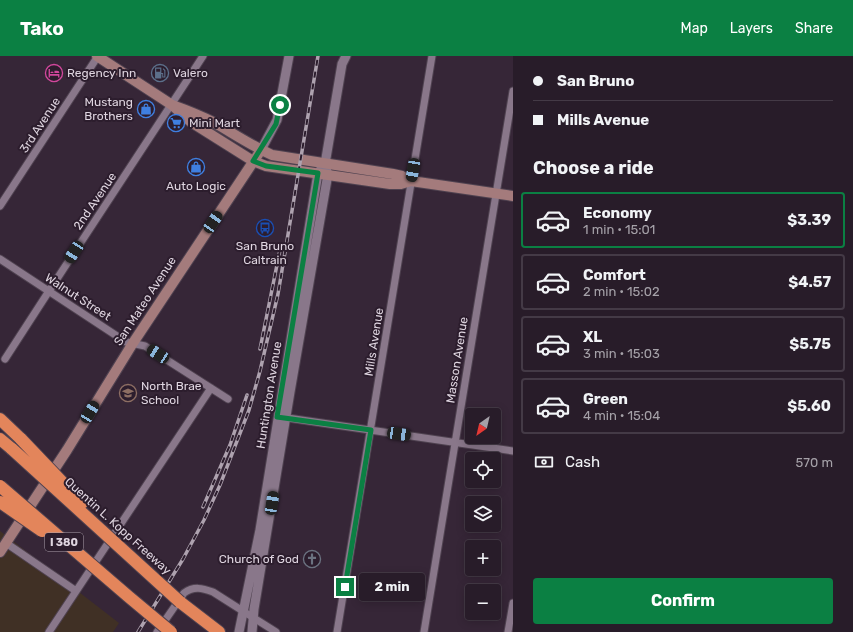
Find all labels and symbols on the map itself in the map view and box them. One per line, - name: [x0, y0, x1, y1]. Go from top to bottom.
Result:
- hotel icon: Regency Inn: [44, 63, 64, 83]
- fuel station icon: Valero: [150, 63, 170, 83]
- place label: Regency Inn: [67, 66, 136, 80]
- place label: Valero: [173, 66, 208, 80]
- street label: 3rd Avenue: [17, 94, 63, 155]
- place label: Mustang Brothers: [84, 95, 133, 123]
- route start: [271, 96, 289, 114]
- shop icon: Mustang Brothers: [136, 99, 156, 119]
- supermarket icon: Mini Mart: [166, 113, 186, 133]
- place label: Mini Mart: [189, 116, 240, 130]
- shop icon: Auto Logic: [186, 157, 206, 177]
- car: [405, 157, 421, 183]
- street label: 2nd Avenue: [71, 169, 119, 232]
- place label: Auto Logic: [166, 179, 226, 193]
- car: [201, 209, 225, 235]
- bus stop icon: San Bruno Caltrain: [255, 218, 275, 238]
- car: [62, 239, 86, 265]
- place label: San Bruno Caltrain: [236, 239, 294, 267]
- street label: San Mateo Avenue: [111, 254, 179, 348]
- street label: Walnut Street: [42, 271, 114, 324]
- street label: Mills Avenue: [362, 307, 386, 377]
- street label: Masson Avenue: [443, 316, 471, 404]
- street label: Huntington Avenue: [254, 340, 284, 450]
- car: [145, 342, 171, 366]
- place label: North Brae School: [141, 379, 202, 407]
- school or university icon: North Brae School: [118, 383, 138, 403]
- car: [79, 399, 101, 425]
- north arrow: [465, 408, 501, 444]
- car: [386, 426, 412, 442]
- street label: Quentin L. Kopp Freeway: [62, 475, 174, 578]
- car: [264, 490, 280, 516]
- road number: I 380: [45, 533, 83, 551]
- church icon: Church of God: [302, 549, 322, 569]
- place label: Church of God: [219, 552, 299, 566]
- callout: 2 min: [359, 573, 425, 601]
- route end: [336, 578, 354, 596]

